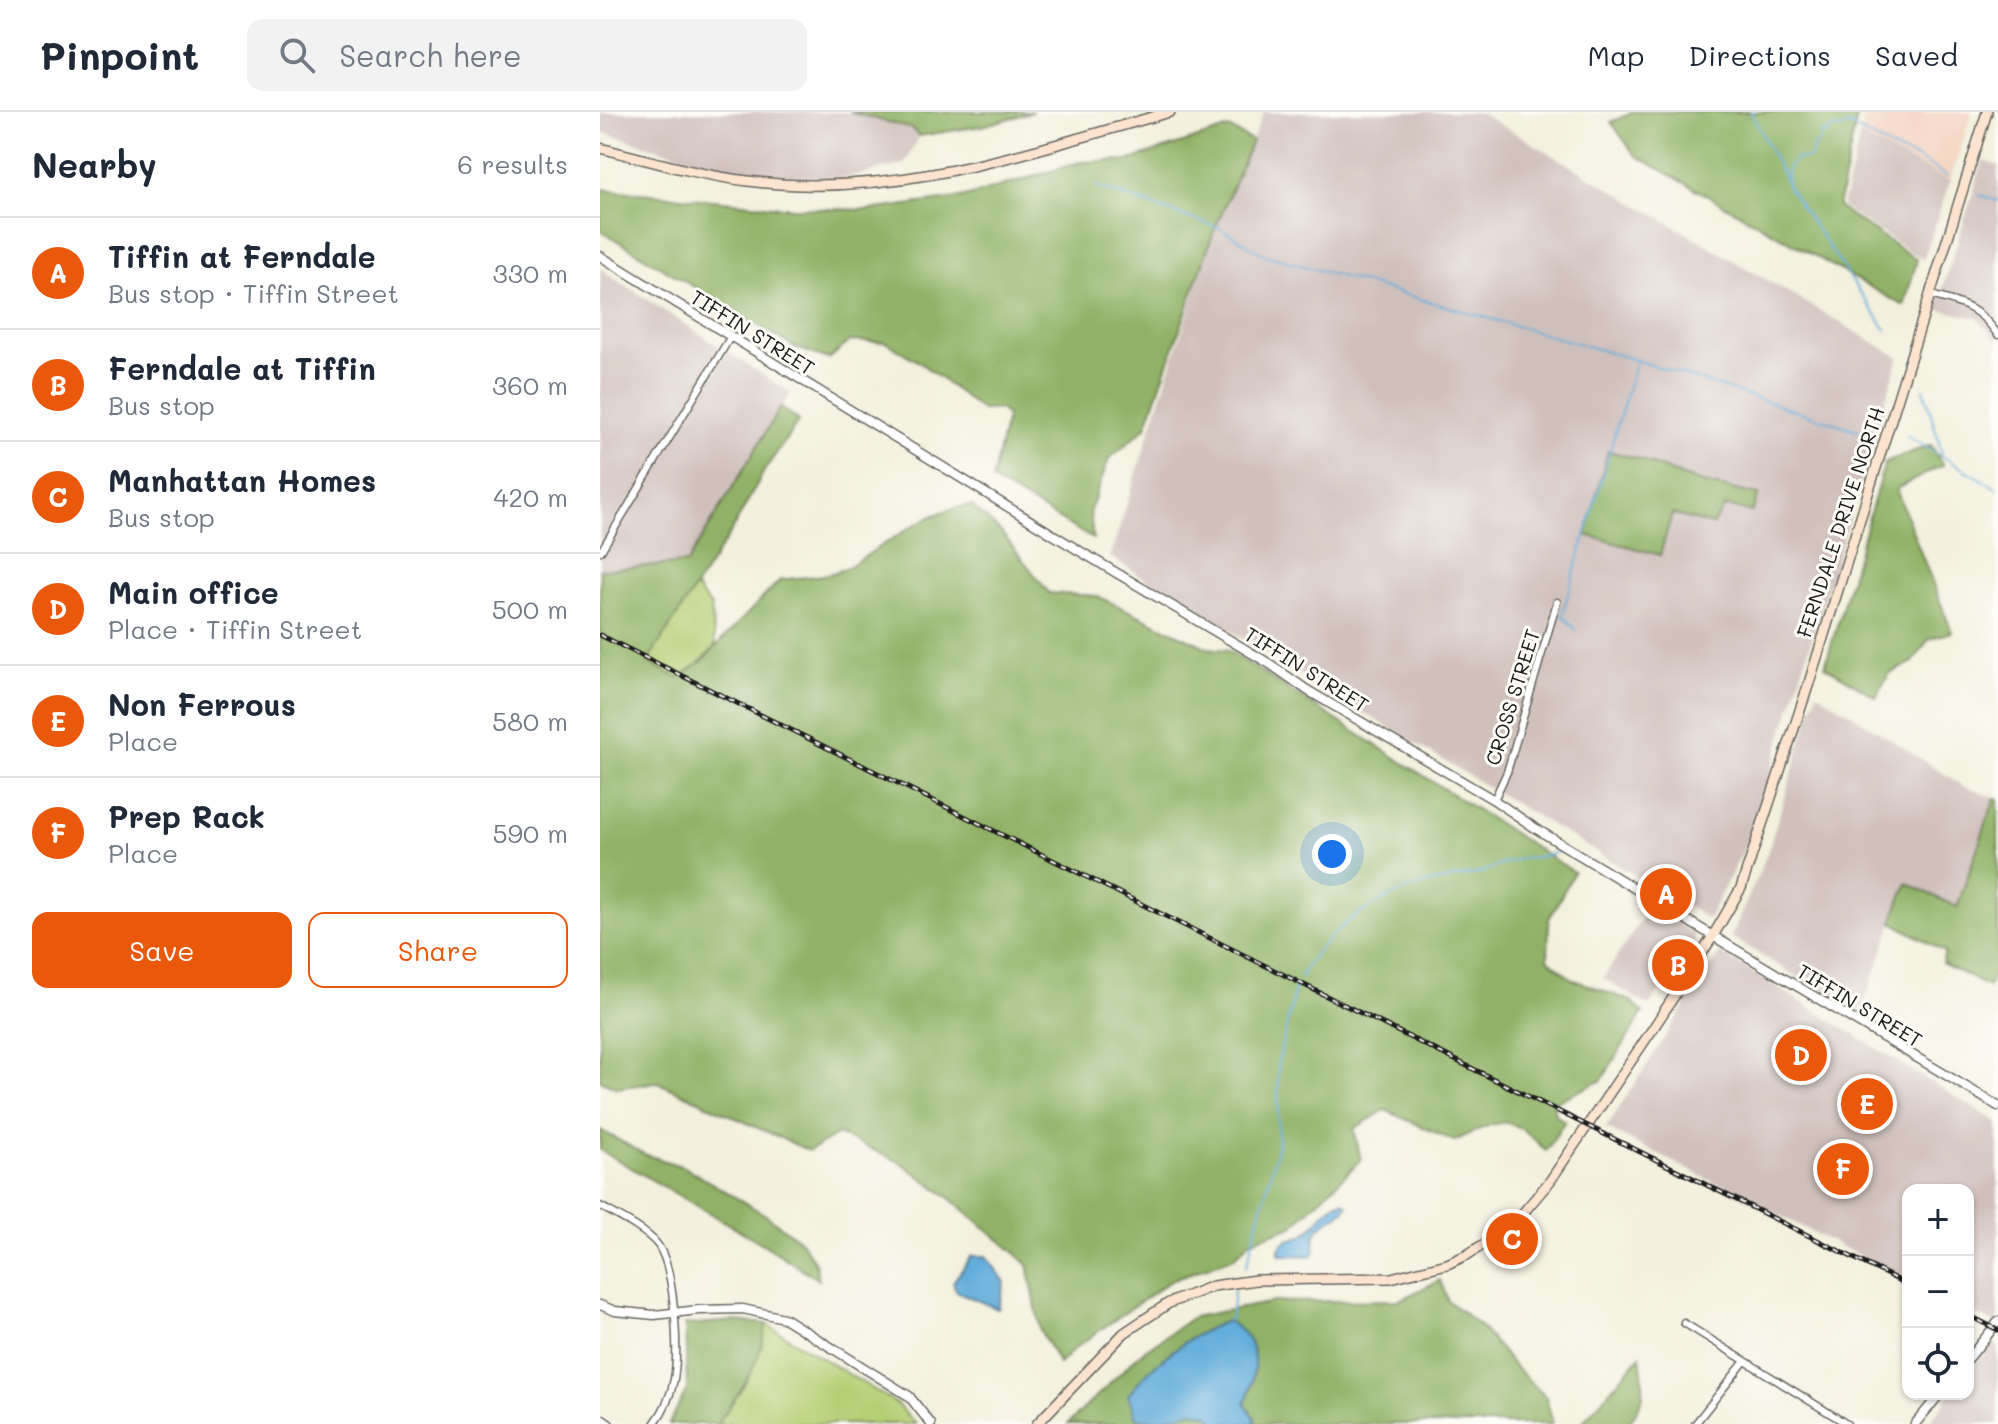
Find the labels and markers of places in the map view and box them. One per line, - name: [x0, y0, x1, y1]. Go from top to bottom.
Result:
- pin: A: [1640, 864, 1692, 924]
- pin: B: [1652, 935, 1704, 995]
- pin: D: [1775, 1025, 1827, 1085]
- pin: E: [1841, 1074, 1893, 1134]
- pin: F: [1817, 1139, 1869, 1199]
- pin: C: [1486, 1209, 1538, 1269]

